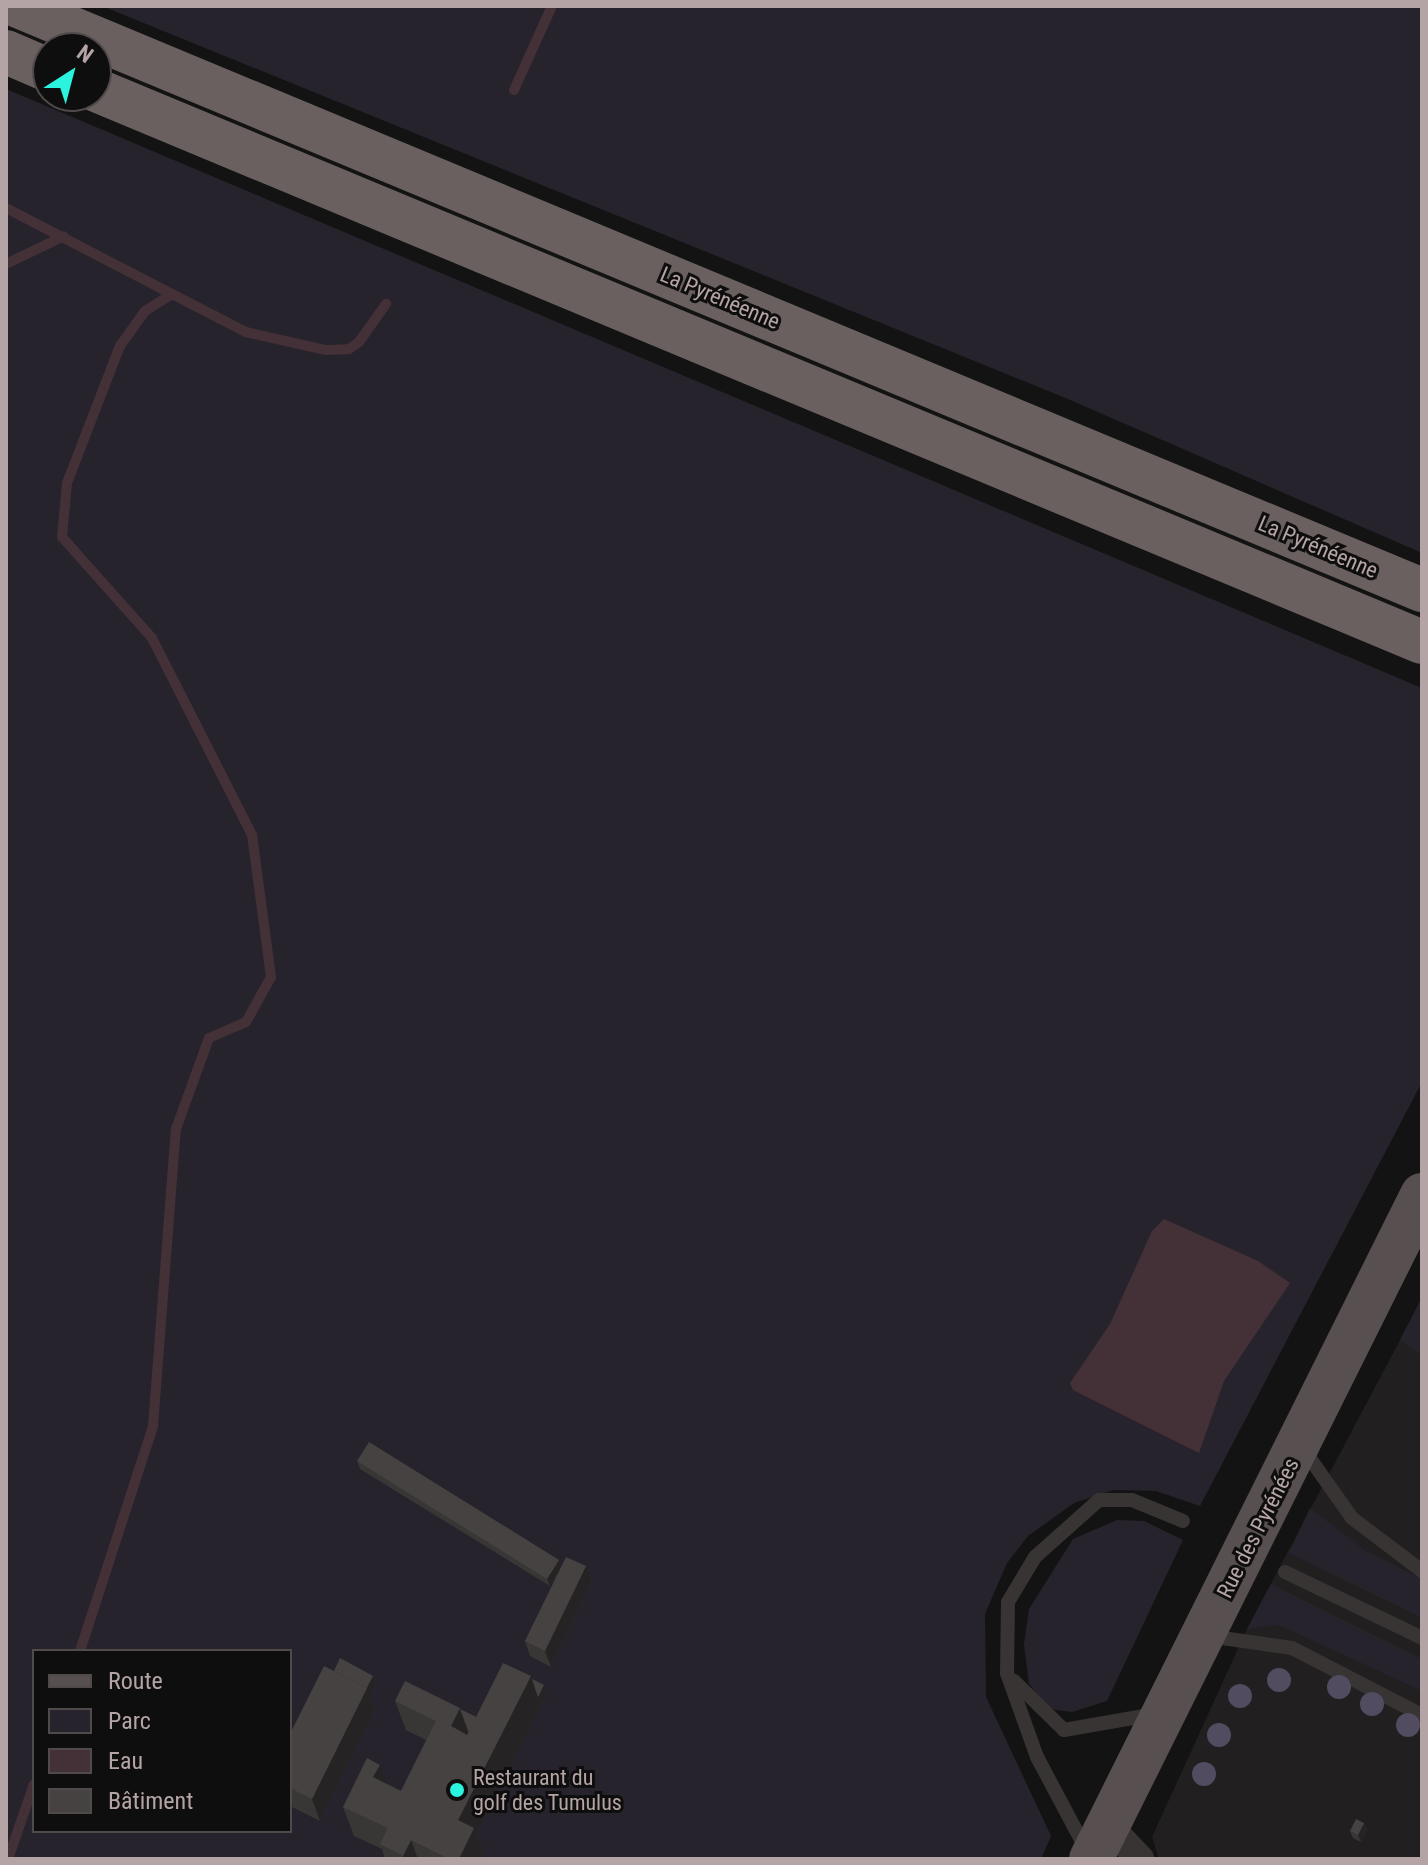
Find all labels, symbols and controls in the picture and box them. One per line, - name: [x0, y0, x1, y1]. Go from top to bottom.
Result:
- north arrow: [32, 32, 112, 112]
- text: N: [72, 40, 98, 68]
- street label: La Pyrénéenne: [656, 261, 784, 335]
- street label: La Pyrénéenne: [1254, 510, 1382, 584]
- street label: Rue des Pyrénées: [1211, 1454, 1305, 1602]
- legend: [32, 1649, 292, 1833]
- text: Route: [108, 1667, 163, 1695]
- text: Parc: [108, 1707, 151, 1735]
- text: Eau: [108, 1747, 143, 1775]
- place label: Restaurant du golf des Tumulus: [473, 1764, 622, 1816]
- marker: Restaurant du golf des Tumulus: [448, 1781, 466, 1799]
- text: Bâtiment: [108, 1787, 193, 1815]

